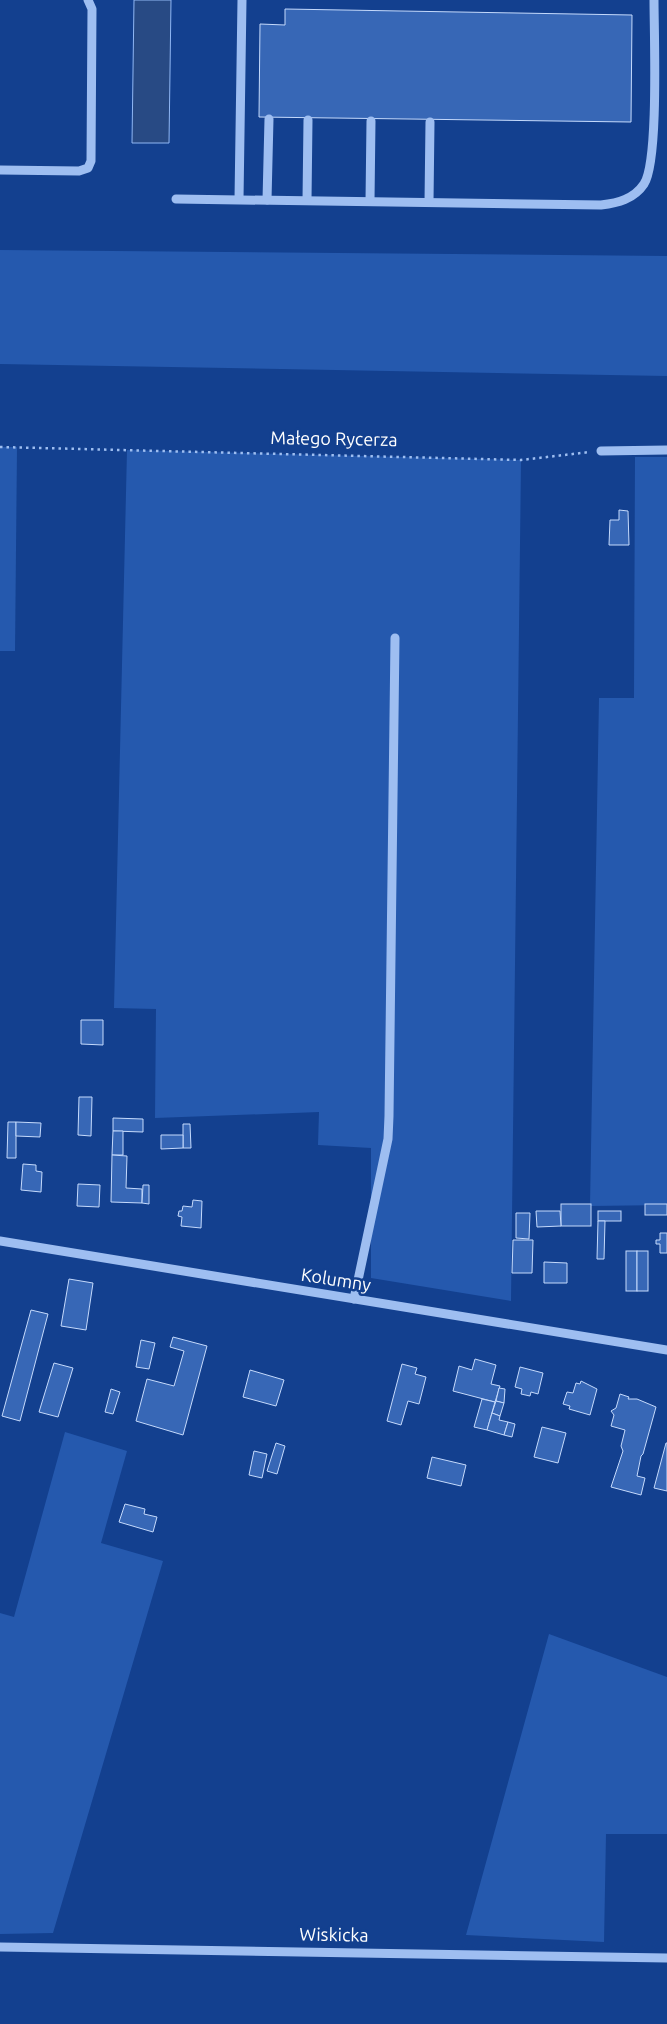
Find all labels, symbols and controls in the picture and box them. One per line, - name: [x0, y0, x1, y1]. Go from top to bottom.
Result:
- street label: Małego Rycerza: [270, 427, 398, 449]
- street label: Kolumny: [300, 1264, 373, 1294]
- street label: Wiskicka: [299, 1923, 369, 1945]

